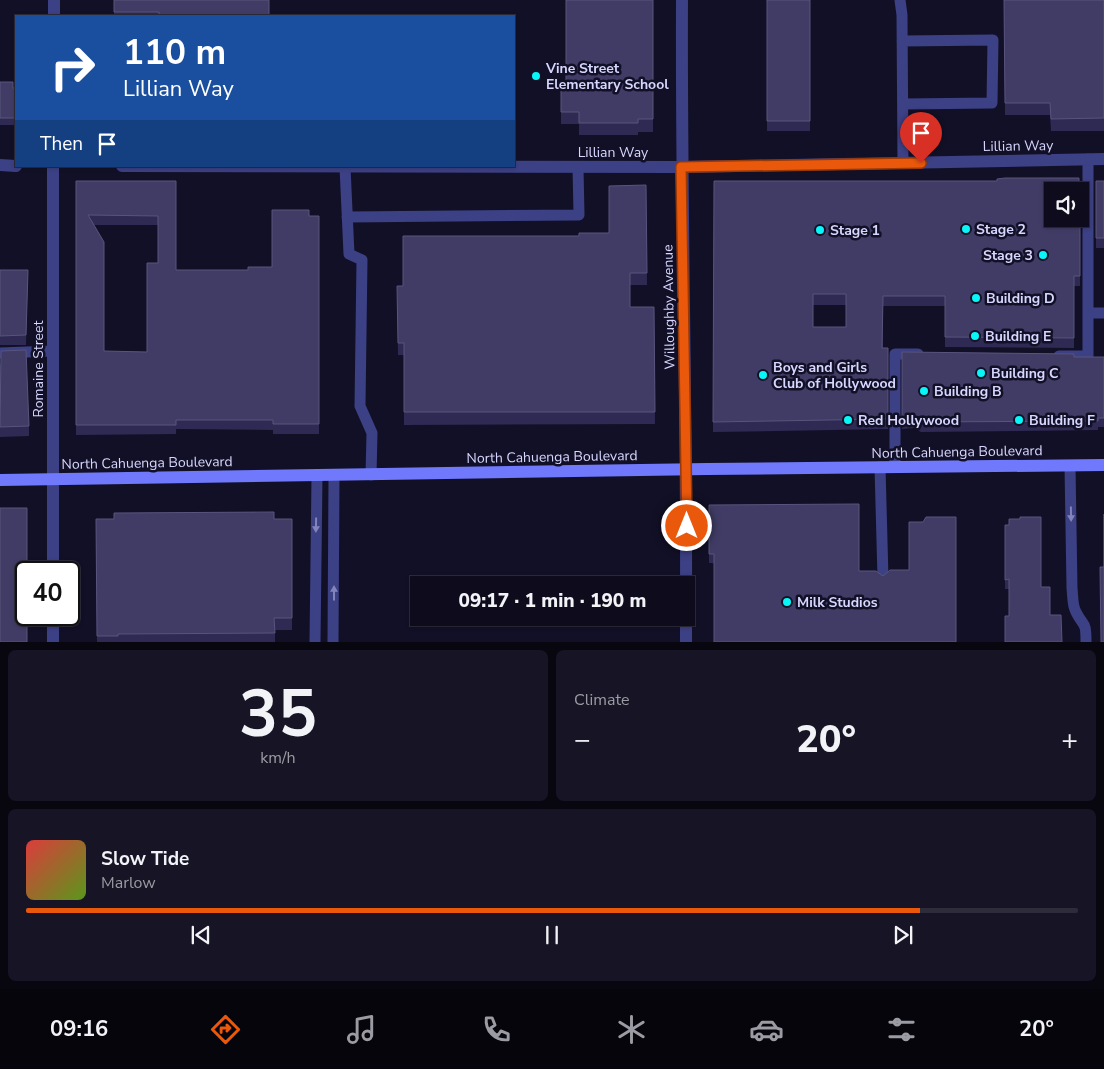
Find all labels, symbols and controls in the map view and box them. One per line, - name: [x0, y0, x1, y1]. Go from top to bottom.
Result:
- text: 110 m: [123, 29, 226, 76]
- icon: right: [40, 35, 105, 100]
- place label: Vine Street Elementary School: [545, 59, 669, 94]
- marker: Vine Street Elementary School: [530, 70, 542, 82]
- text: Lillian Way: [123, 74, 234, 104]
- pin: [900, 112, 942, 163]
- icon: arrive: [907, 119, 935, 147]
- icon: arrive: [93, 130, 121, 158]
- text: Then: [40, 131, 83, 157]
- street label: Lillian Way: [983, 136, 1054, 156]
- street label: Lillian Way: [578, 143, 649, 162]
- map controls: [1044, 182, 1089, 227]
- button: sound: [1044, 182, 1089, 227]
- place label: Stage 2: [976, 220, 1026, 239]
- place label: Stage 1: [830, 221, 880, 240]
- marker: Stage 2: [960, 223, 972, 235]
- marker: Stage 1: [814, 224, 826, 236]
- street label: Willoughby Avenue: [658, 244, 680, 370]
- place label: Stage 3: [983, 246, 1033, 265]
- marker: Stage 3: [1037, 249, 1049, 261]
- place label: Building D: [986, 289, 1055, 308]
- marker: Building D: [970, 292, 982, 304]
- street label: Romaine Street: [29, 320, 48, 417]
- place label: Building E: [985, 327, 1051, 346]
- marker: Building E: [969, 330, 981, 342]
- place label: Boys and Girls Club of Hollywood: [773, 358, 896, 393]
- place label: Building C: [991, 364, 1059, 383]
- marker: Building C: [975, 367, 987, 379]
- marker: Boys and Girls Club of Hollywood: [757, 369, 769, 381]
- place label: Building B: [934, 382, 1002, 401]
- marker: Building B: [918, 385, 930, 397]
- place label: Red Hollywood: [858, 411, 959, 430]
- place label: Building F: [1029, 411, 1095, 430]
- marker: Red Hollywood: [842, 414, 854, 426]
- marker: Building F: [1013, 414, 1025, 426]
- street label: North Cahuenga Boulevard: [871, 441, 1043, 463]
- street label: North Cahuenga Boulevard: [466, 446, 638, 468]
- street label: North Cahuenga Boulevard: [61, 452, 233, 474]
- position arrow: [660, 499, 712, 551]
- one-way arrow: [1067, 507, 1075, 523]
- one-way arrow: [312, 517, 320, 533]
- speed limit sign: 40: [15, 561, 80, 626]
- one-way arrow: [330, 585, 338, 601]
- text: 09:17 · 1 min · 190 m: [459, 588, 646, 614]
- place label: Milk Studios: [797, 593, 878, 612]
- marker: Milk Studios: [781, 596, 793, 608]
- text: 35: [239, 670, 317, 759]
- text: Climate: [574, 689, 629, 711]
- text: 20°: [796, 714, 856, 765]
- text: −: [574, 721, 591, 759]
- text: +: [1061, 721, 1078, 759]
- text: km/h: [260, 747, 296, 769]
- text: Slow Tide: [101, 846, 189, 872]
- text: Marlow: [101, 872, 156, 894]
- icon: previous: [187, 921, 215, 949]
- icon: pause: [538, 921, 566, 949]
- icon: next: [889, 921, 917, 949]
- icon: directions: [208, 1012, 243, 1047]
- icon: music: [344, 1012, 379, 1047]
- icon: phone: [479, 1012, 514, 1047]
- icon: climate: [614, 1012, 649, 1047]
- icon: car: [749, 1012, 784, 1047]
- icon: filters: [884, 1012, 919, 1047]
- text: 09:16: [50, 1014, 108, 1044]
- text: 20°: [1019, 1014, 1054, 1044]

